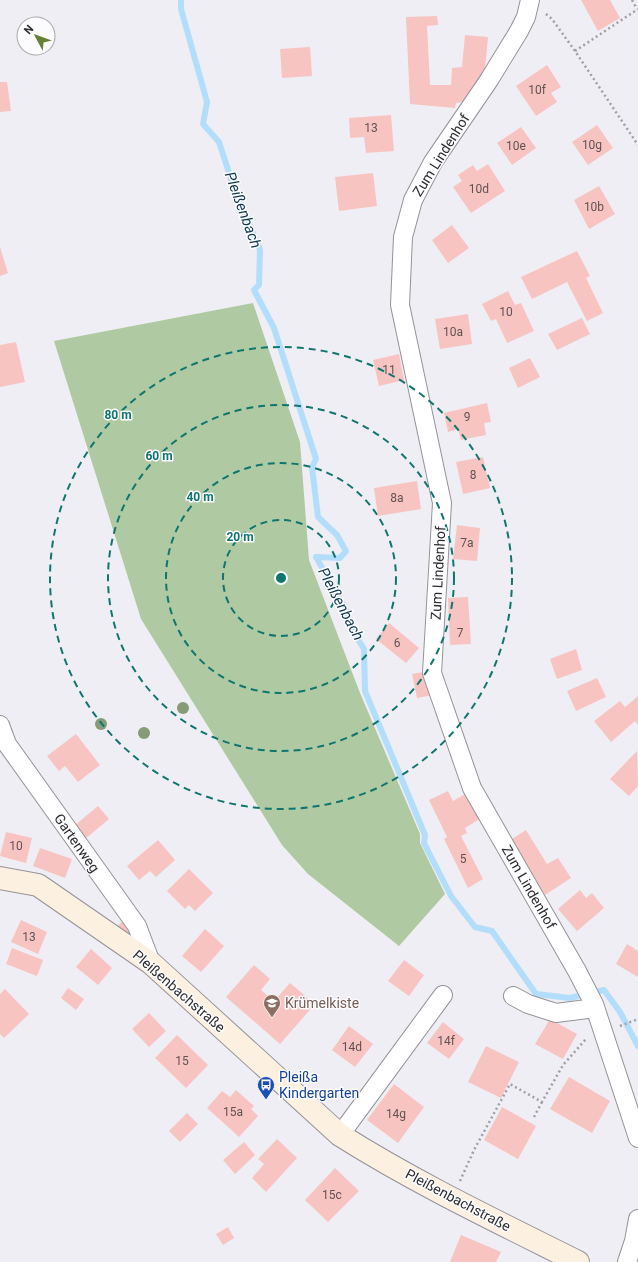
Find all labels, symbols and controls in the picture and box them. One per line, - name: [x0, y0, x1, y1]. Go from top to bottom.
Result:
- north arrow: [16, 16, 56, 56]
- text: N: [21, 22, 36, 37]
- house number: 10f: [528, 83, 547, 97]
- street label: Zum Lindenhof: [409, 111, 473, 199]
- house number: 13: [364, 121, 378, 135]
- house number: 10g: [582, 138, 602, 152]
- house number: 10e: [506, 139, 526, 153]
- water label: Pleißenbach: [221, 169, 265, 251]
- house number: 10d: [469, 182, 489, 196]
- house number: 10b: [584, 200, 604, 214]
- house number: 10: [499, 305, 513, 319]
- house number: 10a: [443, 325, 463, 339]
- house number: 11: [382, 363, 396, 377]
- text: 80 m: [104, 408, 132, 422]
- house number: 9: [464, 410, 470, 424]
- text: 60 m: [145, 449, 173, 463]
- house number: 8: [470, 468, 477, 482]
- text: 40 m: [186, 490, 214, 504]
- house number: 8a: [390, 491, 404, 505]
- street label: Zum Lindenhof: [428, 526, 448, 620]
- text: 20 m: [226, 530, 254, 544]
- house number: 7a: [460, 536, 474, 550]
- water label: Pleißenbach: [314, 564, 368, 644]
- centre of rings: [274, 571, 288, 585]
- house number: 7: [457, 626, 464, 640]
- house number: 6: [394, 636, 401, 650]
- street label: Gartenweg: [51, 811, 103, 875]
- house number: 10: [9, 839, 23, 853]
- street label: Zum Lindenhof: [499, 842, 559, 932]
- house number: 5: [460, 852, 467, 866]
- house number: 13: [22, 930, 36, 944]
- street label: Pleißenbachstraße: [130, 947, 228, 1035]
- school or university icon: Krümelkiste: [262, 993, 282, 1018]
- place label: Krümelkiste: [285, 995, 359, 1011]
- house number: 14f: [437, 1034, 456, 1048]
- house number: 14d: [342, 1040, 362, 1054]
- house number: 15: [175, 1054, 189, 1068]
- place label: Pleißa Kindergarten: [279, 1069, 359, 1101]
- bus stop icon: Pleißa Kindergarten: [256, 1075, 276, 1100]
- house number: 15a: [223, 1105, 243, 1119]
- house number: 14g: [386, 1107, 406, 1121]
- street label: Pleißenbachstraße: [403, 1166, 513, 1234]
- house number: 15c: [322, 1188, 342, 1202]

